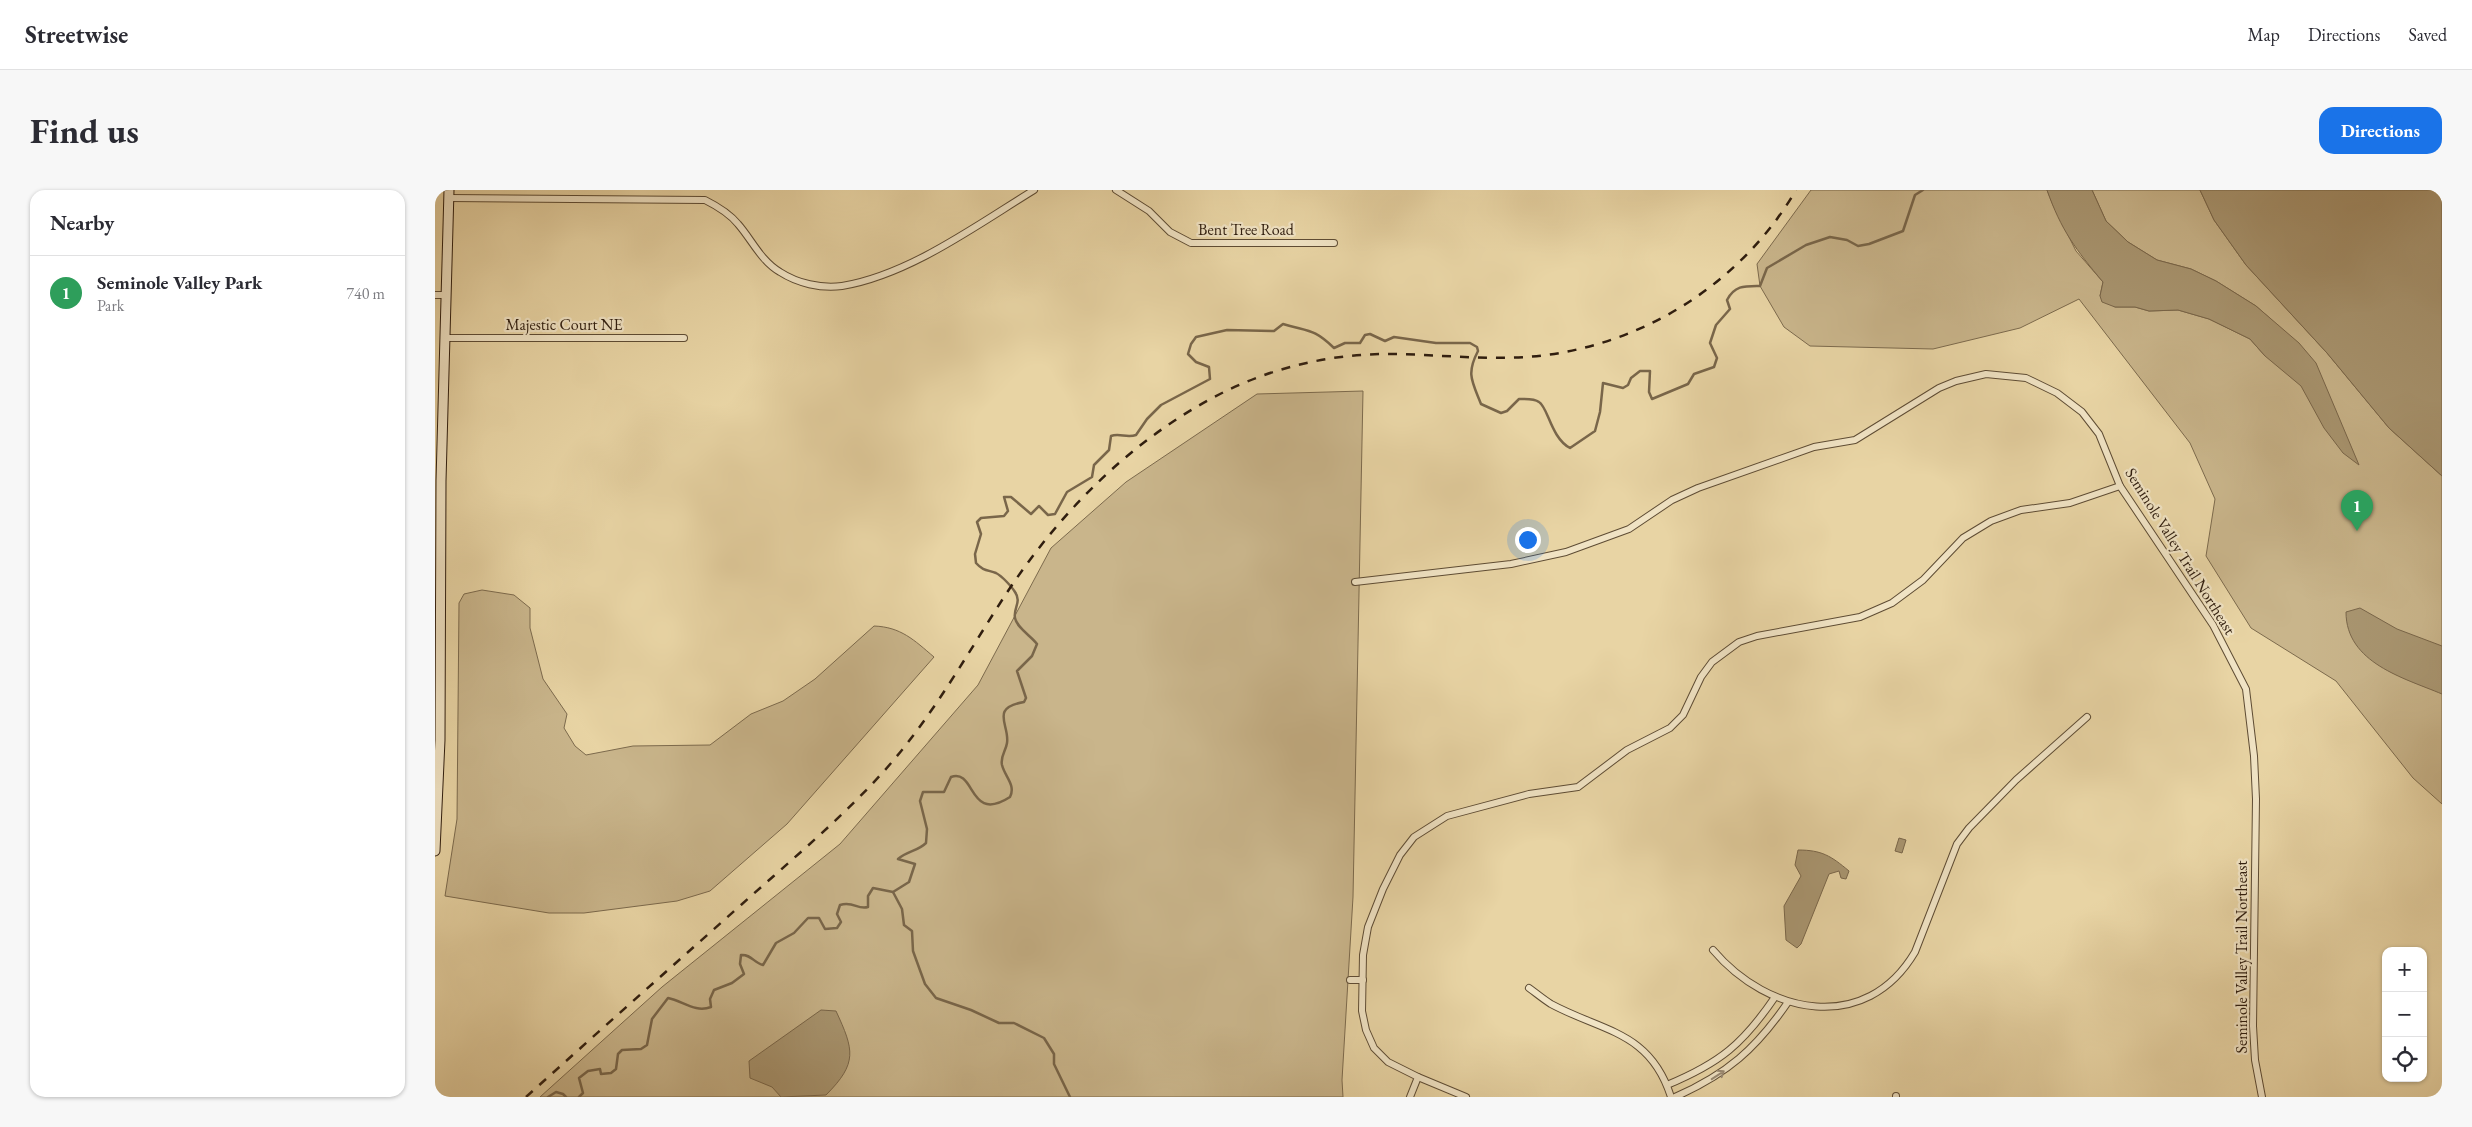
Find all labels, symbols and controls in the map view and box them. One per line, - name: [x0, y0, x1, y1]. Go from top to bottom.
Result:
- text: Streetwise: [25, 19, 128, 50]
- text: Map: [2248, 23, 2280, 46]
- text: Directions: [2308, 23, 2380, 46]
- text: Saved: [2408, 23, 2447, 46]
- button: Directions: [2319, 107, 2442, 154]
- text: Find us: [30, 108, 139, 153]
- text: Nearby: [50, 209, 114, 236]
- street label: Bent Tree Road: [1198, 219, 1295, 240]
- text: Seminole Valley Park: [97, 270, 262, 295]
- text: 1: [62, 283, 70, 304]
- text: 740 m: [346, 283, 385, 304]
- text: Park: [97, 295, 124, 316]
- street label: Majestic Court NE: [506, 314, 622, 335]
- street label: Seminole Valley Trail Northeast: [2121, 464, 2241, 639]
- pin: 1: [2341, 490, 2373, 531]
- your location: [1515, 527, 1541, 553]
- street label: Seminole Valley Trail Northeast: [2231, 861, 2252, 1053]
- map controls: [2382, 947, 2427, 1082]
- button: +: [2382, 947, 2427, 992]
- button: −: [2382, 992, 2427, 1037]
- button: locate: [2382, 1037, 2427, 1082]
- one-way arrow: [1711, 1070, 1725, 1080]

